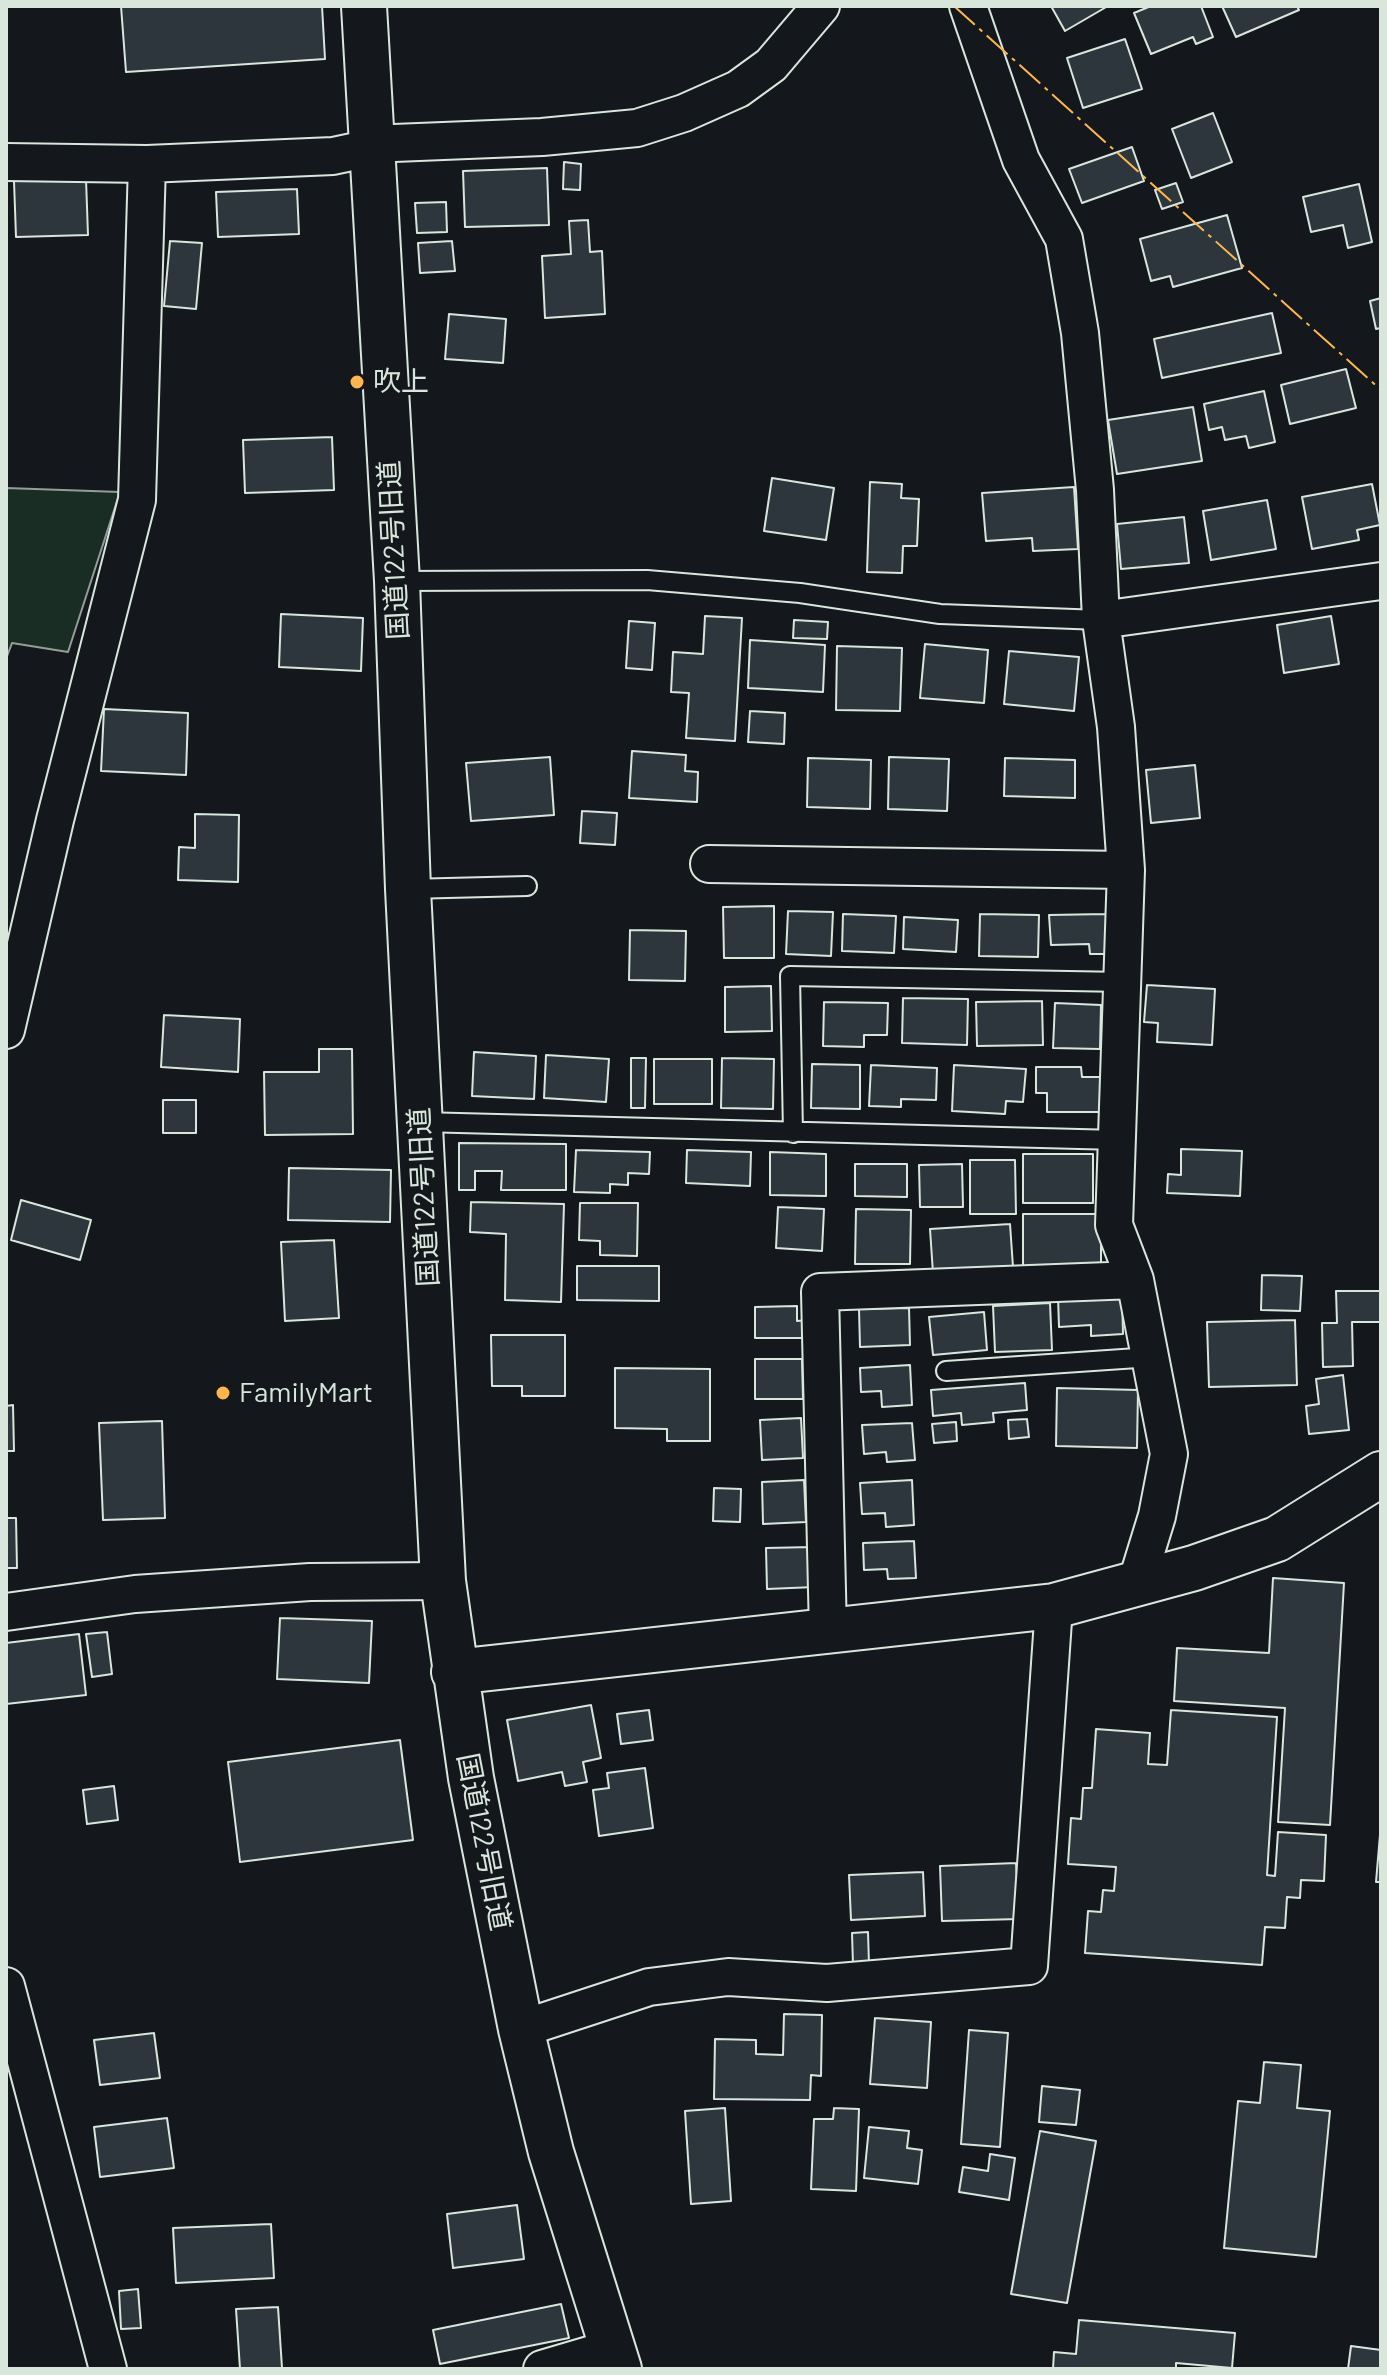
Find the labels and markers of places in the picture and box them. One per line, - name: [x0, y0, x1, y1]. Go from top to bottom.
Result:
- place label: 吹上: [373, 365, 429, 399]
- marker: 吹上: [348, 373, 366, 391]
- place label: FamilyMart: [239, 1376, 373, 1410]
- marker: FamilyMart: [214, 1384, 232, 1402]

